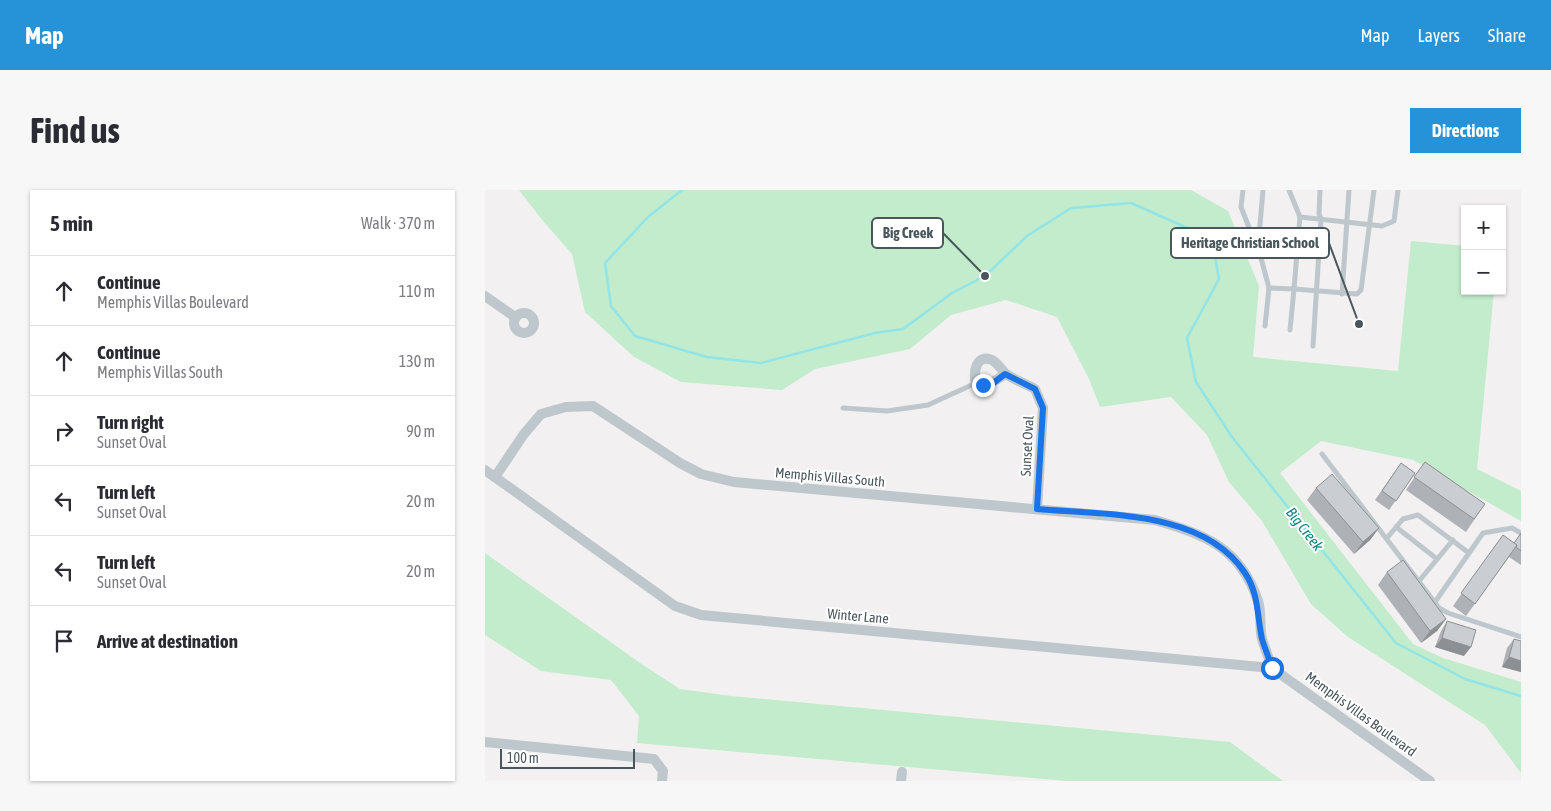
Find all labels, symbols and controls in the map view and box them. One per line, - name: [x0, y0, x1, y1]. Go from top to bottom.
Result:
- text: Map: [25, 22, 64, 49]
- text: Map: [1360, 25, 1389, 46]
- text: Layers: [1417, 25, 1460, 46]
- text: Share: [1488, 25, 1526, 46]
- button: Directions: [1410, 108, 1521, 153]
- text: Find us: [30, 110, 120, 150]
- map controls: [1461, 205, 1506, 295]
- button: +: [1461, 205, 1506, 250]
- text: 5 min: [50, 211, 93, 235]
- text: Walk · 370 m: [361, 214, 435, 232]
- callout: Big Creek: [872, 218, 943, 248]
- text: Big Creek: [883, 224, 934, 241]
- callout: Heritage Christian School: [1171, 228, 1329, 258]
- text: Heritage Christian School: [1181, 234, 1320, 251]
- button: −: [1461, 250, 1506, 295]
- text: Continue: [97, 271, 161, 293]
- icon: ahead: [50, 277, 78, 305]
- text: 110 m: [399, 282, 435, 300]
- text: Memphis Villas Boulevard: [97, 293, 249, 311]
- text: Continue: [97, 341, 161, 363]
- icon: ahead: [50, 347, 78, 375]
- text: 130 m: [399, 352, 435, 370]
- text: Memphis Villas South: [97, 363, 223, 381]
- route end: [972, 374, 995, 397]
- text: Turn right: [97, 411, 164, 433]
- street label: Sunset Oval: [1017, 415, 1037, 477]
- icon: right: [50, 417, 78, 445]
- text: 90 m: [406, 422, 435, 440]
- text: Sunset Oval: [97, 433, 166, 451]
- street label: Memphis Villas South: [774, 464, 886, 490]
- text: Turn left: [97, 481, 155, 503]
- icon: left: [50, 487, 78, 515]
- text: 20 m: [406, 492, 435, 510]
- text: Sunset Oval: [97, 503, 166, 521]
- water label: Big Creek: [1283, 504, 1327, 554]
- text: Turn left: [97, 551, 155, 573]
- icon: left: [50, 557, 78, 585]
- text: 20 m: [406, 562, 435, 580]
- text: Sunset Oval: [97, 573, 166, 591]
- street label: Winter Lane: [827, 605, 889, 627]
- icon: arrive: [50, 627, 78, 655]
- text: Arrive at destination: [97, 630, 238, 652]
- route start: [1261, 657, 1284, 680]
- street label: Memphis Villas Boulevard: [1303, 668, 1419, 760]
- scale bar: [500, 746, 635, 769]
- text: 100 m: [507, 750, 539, 766]

